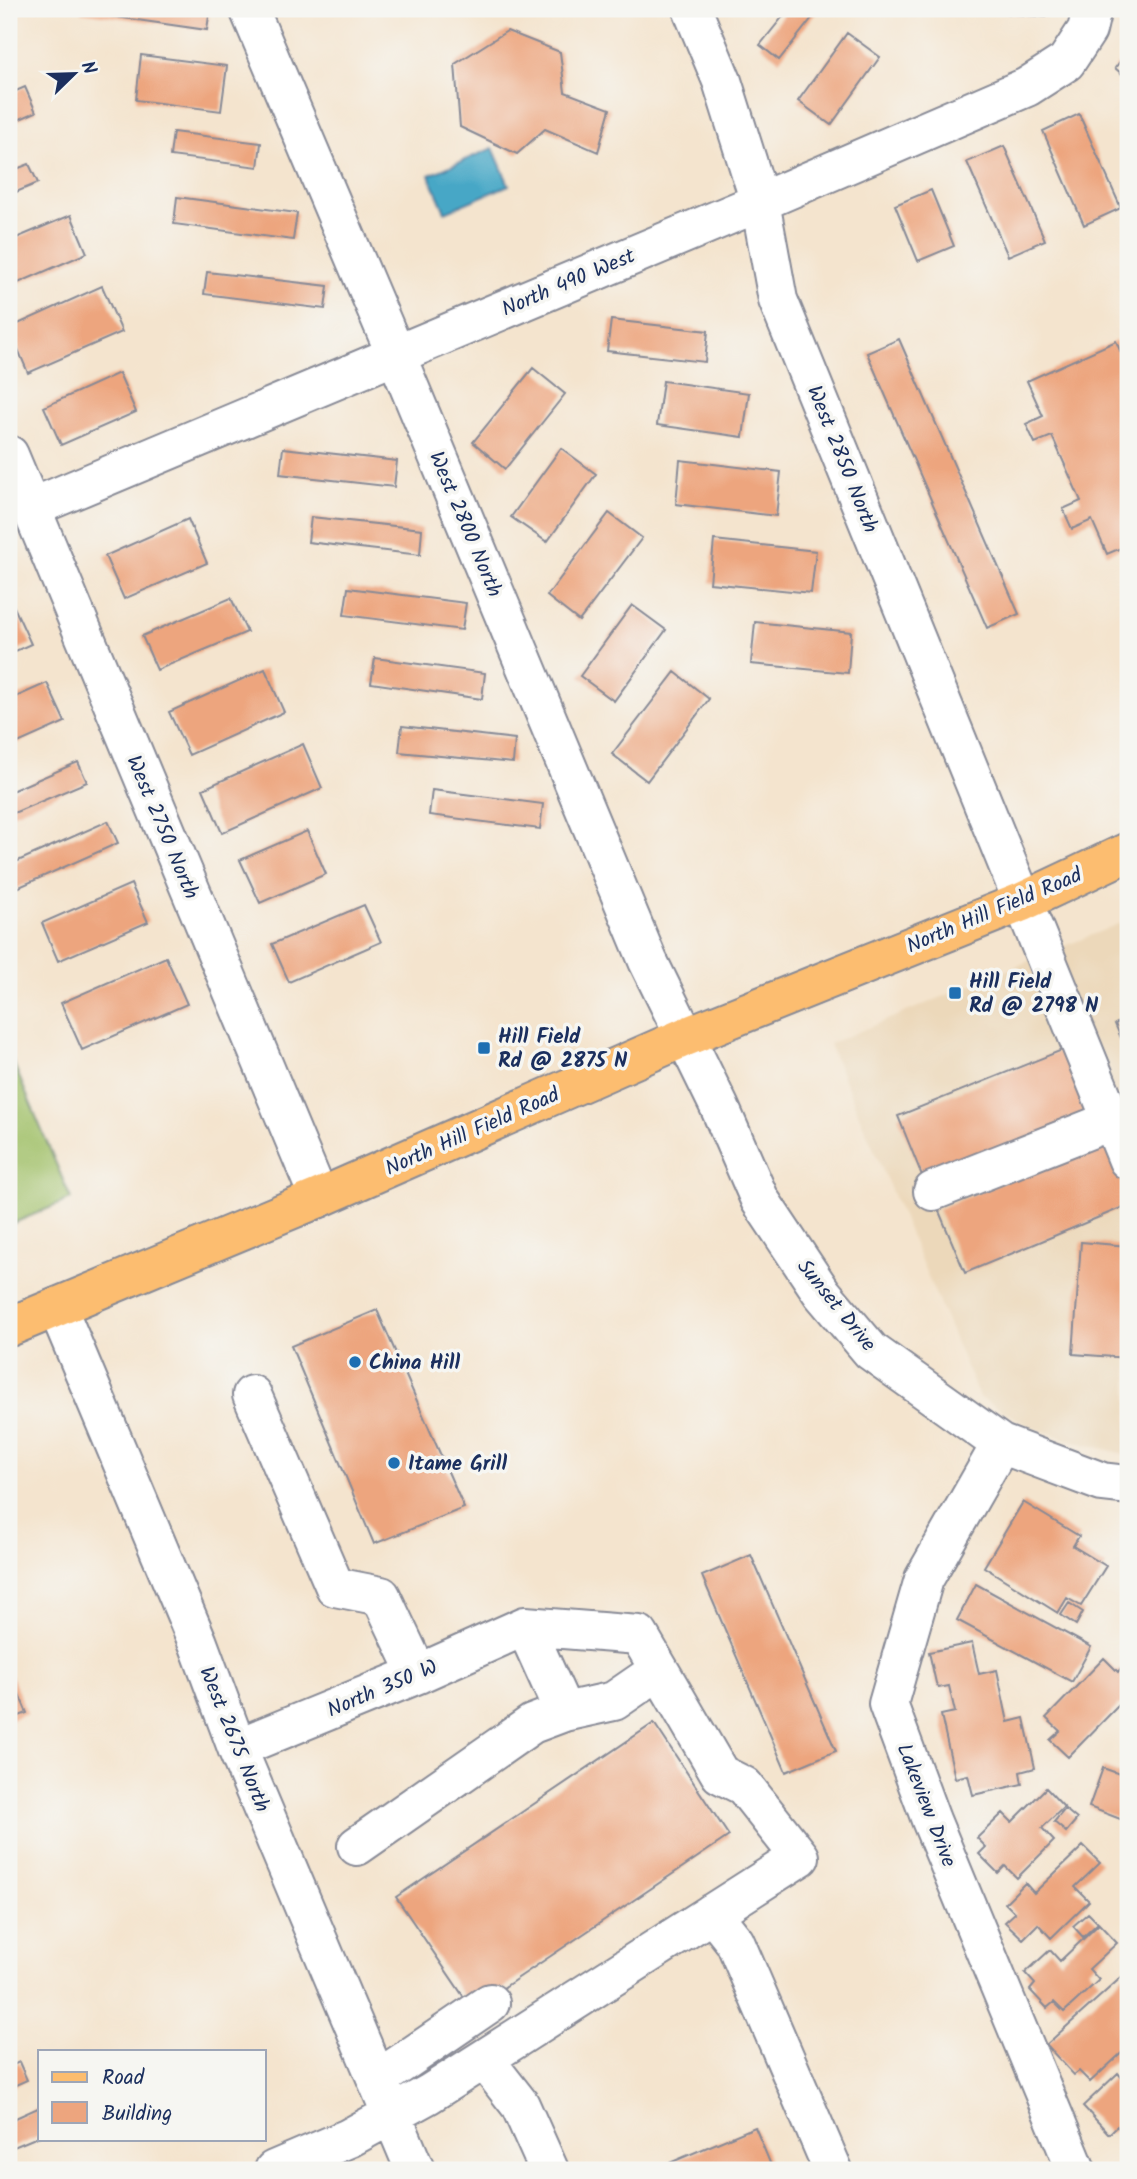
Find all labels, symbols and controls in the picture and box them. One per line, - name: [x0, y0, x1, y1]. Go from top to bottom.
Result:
- north arrow: [38, 38, 108, 108]
- text: N: [72, 57, 104, 80]
- street label: North 490 West: [497, 240, 641, 326]
- street label: West 2850 North: [797, 381, 886, 538]
- street label: West 2800 North: [419, 446, 510, 603]
- street label: West 2750 North: [116, 750, 207, 905]
- street label: North Hill Field Road: [902, 859, 1088, 963]
- place label: Hill Field Rd @ 2798 N: [969, 966, 1099, 1023]
- marker: Hill Field Rd @ 2798 N: [947, 985, 963, 1001]
- place label: Hill Field Rd @ 2875 N: [498, 1021, 628, 1078]
- marker: Hill Field Rd @ 2875 N: [476, 1040, 492, 1056]
- street label: North Hill Field Road: [380, 1079, 566, 1186]
- street label: Sunset Drive: [788, 1252, 884, 1360]
- place label: China Hill: [369, 1347, 460, 1380]
- marker: China Hill: [347, 1354, 363, 1370]
- place label: Itame Grill: [408, 1448, 507, 1481]
- marker: Itame Grill: [386, 1455, 402, 1471]
- street label: North 350 W: [322, 1651, 443, 1727]
- street label: West 2675 North: [189, 1662, 278, 1817]
- street label: Lakeview Drive: [887, 1739, 965, 1873]
- legend: [38, 2050, 266, 2140]
- text: Road: [102, 2062, 145, 2095]
- text: Building: [102, 2098, 172, 2131]

